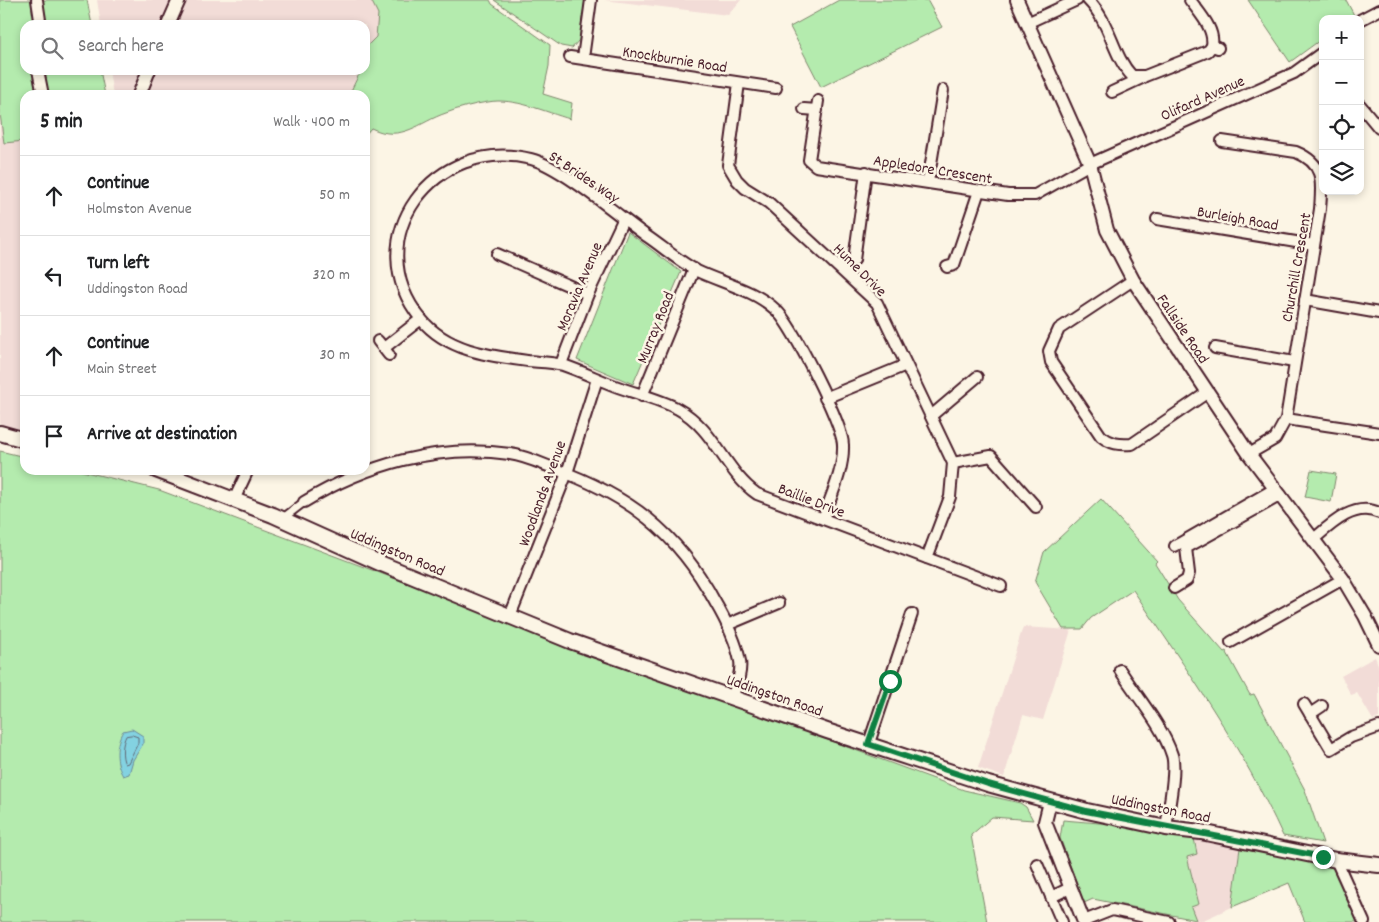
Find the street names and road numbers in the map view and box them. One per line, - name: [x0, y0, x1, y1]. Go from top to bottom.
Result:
- street label: Knockburnie Road: [621, 41, 729, 80]
- street label: Olifard Avenue: [1157, 70, 1249, 128]
- street label: St Brides Way: [544, 146, 624, 211]
- street label: Appledore Crescent: [872, 150, 994, 191]
- street label: Burleigh Road: [1195, 201, 1280, 238]
- street label: Churchill Crescent: [1277, 211, 1318, 324]
- street label: Moravia Avenue: [551, 239, 609, 335]
- street label: Hume Drive: [827, 239, 891, 303]
- street label: Murray Road: [631, 289, 681, 367]
- street label: Fallside Road: [1150, 290, 1214, 369]
- street label: Woodlands Avenue: [514, 438, 573, 550]
- street label: Baillie Drive: [774, 478, 848, 525]
- street label: Uddingston Road: [346, 523, 448, 584]
- street label: Uddingston Road: [723, 669, 826, 724]
- street label: Uddingston Road: [1109, 789, 1212, 830]

